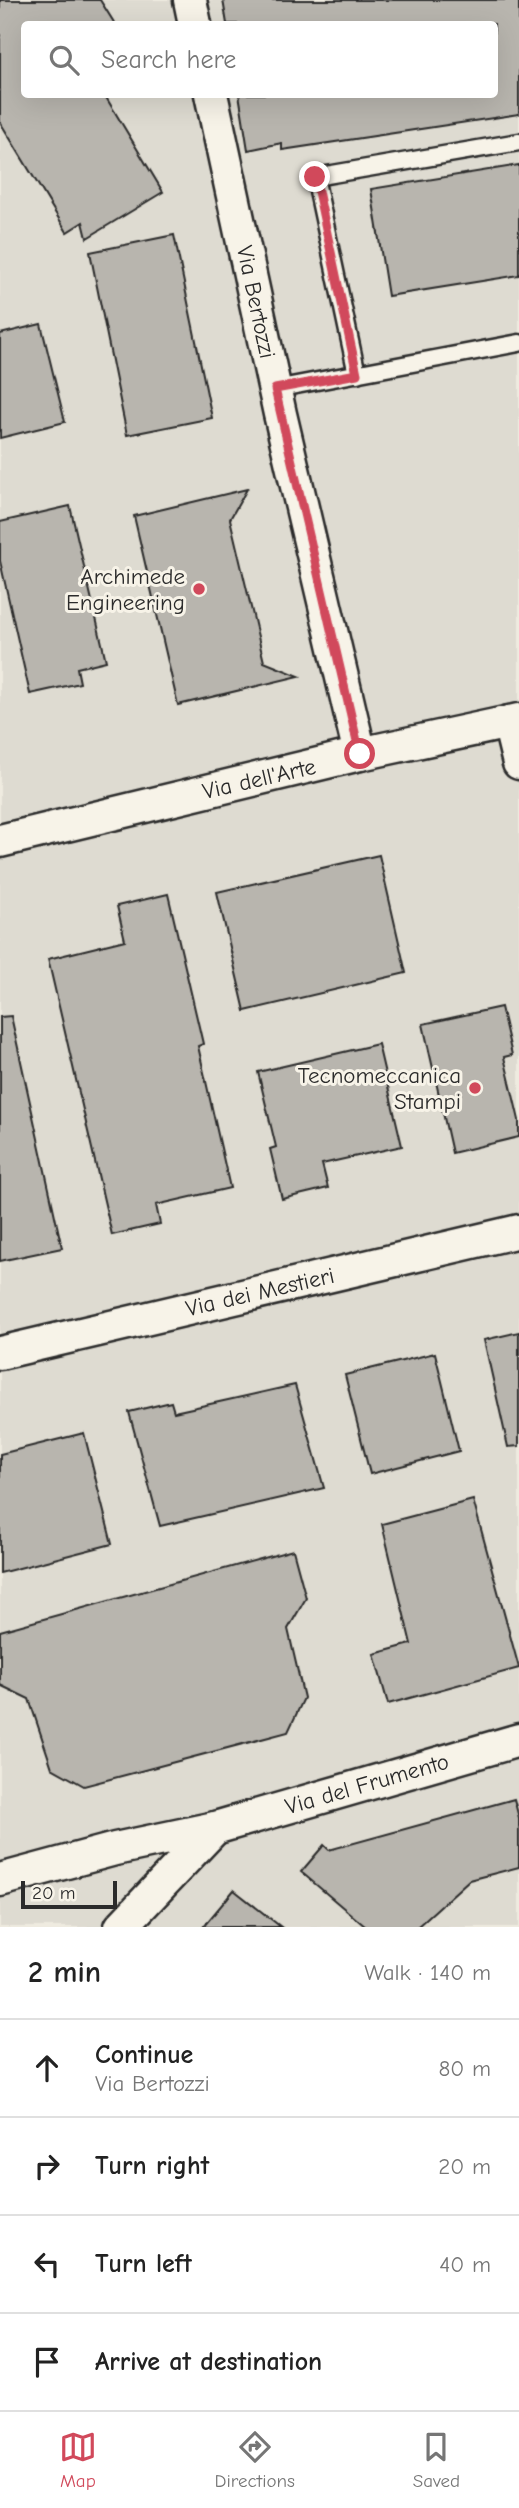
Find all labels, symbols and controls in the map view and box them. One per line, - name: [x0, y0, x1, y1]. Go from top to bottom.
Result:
- search box: [21, 21, 498, 98]
- icon: search: [45, 41, 83, 79]
- text: Search here: [101, 45, 236, 75]
- route end: [299, 161, 330, 192]
- street label: Via Bertozzi: [231, 243, 281, 361]
- place label: Archimede Engineering: [66, 563, 185, 616]
- marker: Archimede Engineering: [191, 581, 207, 597]
- route start: [344, 738, 375, 769]
- street label: Via dell'Arte: [200, 753, 318, 805]
- place label: Tecnomeccanica Stampi: [298, 1062, 461, 1115]
- marker: Tecnomeccanica Stampi: [467, 1080, 483, 1096]
- street label: Via dei Mestieri: [183, 1262, 337, 1322]
- street label: Via del Frumento: [282, 1748, 452, 1820]
- scale bar: [21, 1878, 117, 1910]
- text: 20 m: [32, 1882, 76, 1904]
- text: 2 min: [28, 1955, 101, 1990]
- text: Walk · 140 m: [364, 1959, 491, 1986]
- text: Continue: [95, 2040, 193, 2070]
- icon: ahead: [28, 2049, 66, 2087]
- text: 80 m: [438, 2055, 491, 2082]
- text: Via Bertozzi: [95, 2070, 210, 2097]
- icon: right: [28, 2147, 66, 2185]
- text: Turn right: [95, 2151, 209, 2181]
- text: 20 m: [438, 2153, 491, 2180]
- icon: left: [28, 2245, 66, 2283]
- text: Turn left: [95, 2249, 192, 2279]
- text: 40 m: [439, 2251, 491, 2278]
- icon: arrive: [28, 2343, 66, 2381]
- text: Arrive at destination: [95, 2347, 322, 2377]
- tab: Map: [59, 2428, 97, 2492]
- tab: Directions: [215, 2428, 295, 2492]
- tab: Saved: [413, 2428, 460, 2492]

